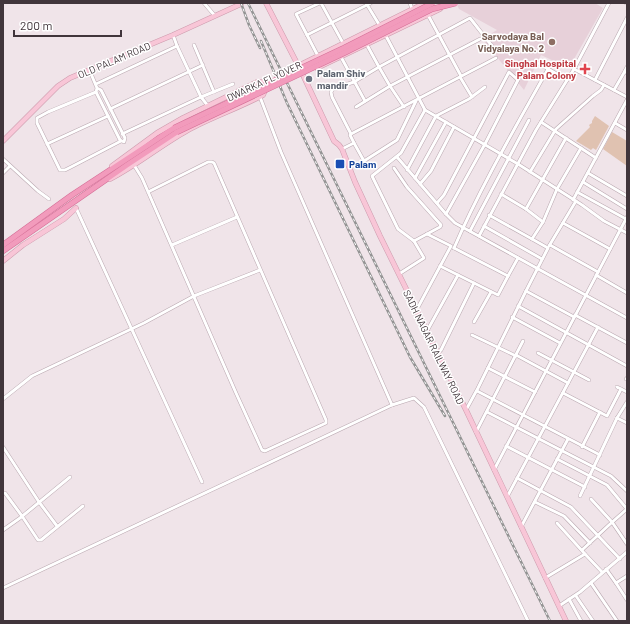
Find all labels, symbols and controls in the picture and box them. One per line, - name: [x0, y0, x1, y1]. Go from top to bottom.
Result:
- scale bar: [14, 12, 121, 38]
- text: 200 m: [20, 18, 52, 32]
- place label: Sarvodaya Bal Vidyalaya No. 2: [478, 30, 544, 54]
- marker: Sarvodaya Bal Vidyalaya No. 2: [547, 37, 557, 47]
- street label: OLD PALAM ROAD: [76, 39, 152, 81]
- place label: Singhal Hospital Palam Colony: [505, 57, 576, 81]
- street label: DWARKA FLYOVER: [225, 58, 303, 104]
- marker: Singhal Hospital Palam Colony: [579, 63, 591, 75]
- place label: Palam Shiv mandir: [317, 67, 365, 91]
- marker: Palam Shiv mandir: [304, 74, 314, 84]
- marker: Palam: [334, 158, 346, 170]
- place label: Palam: [349, 158, 376, 170]
- street label: SADH NAGAR RAILWAY ROAD: [401, 288, 467, 406]

